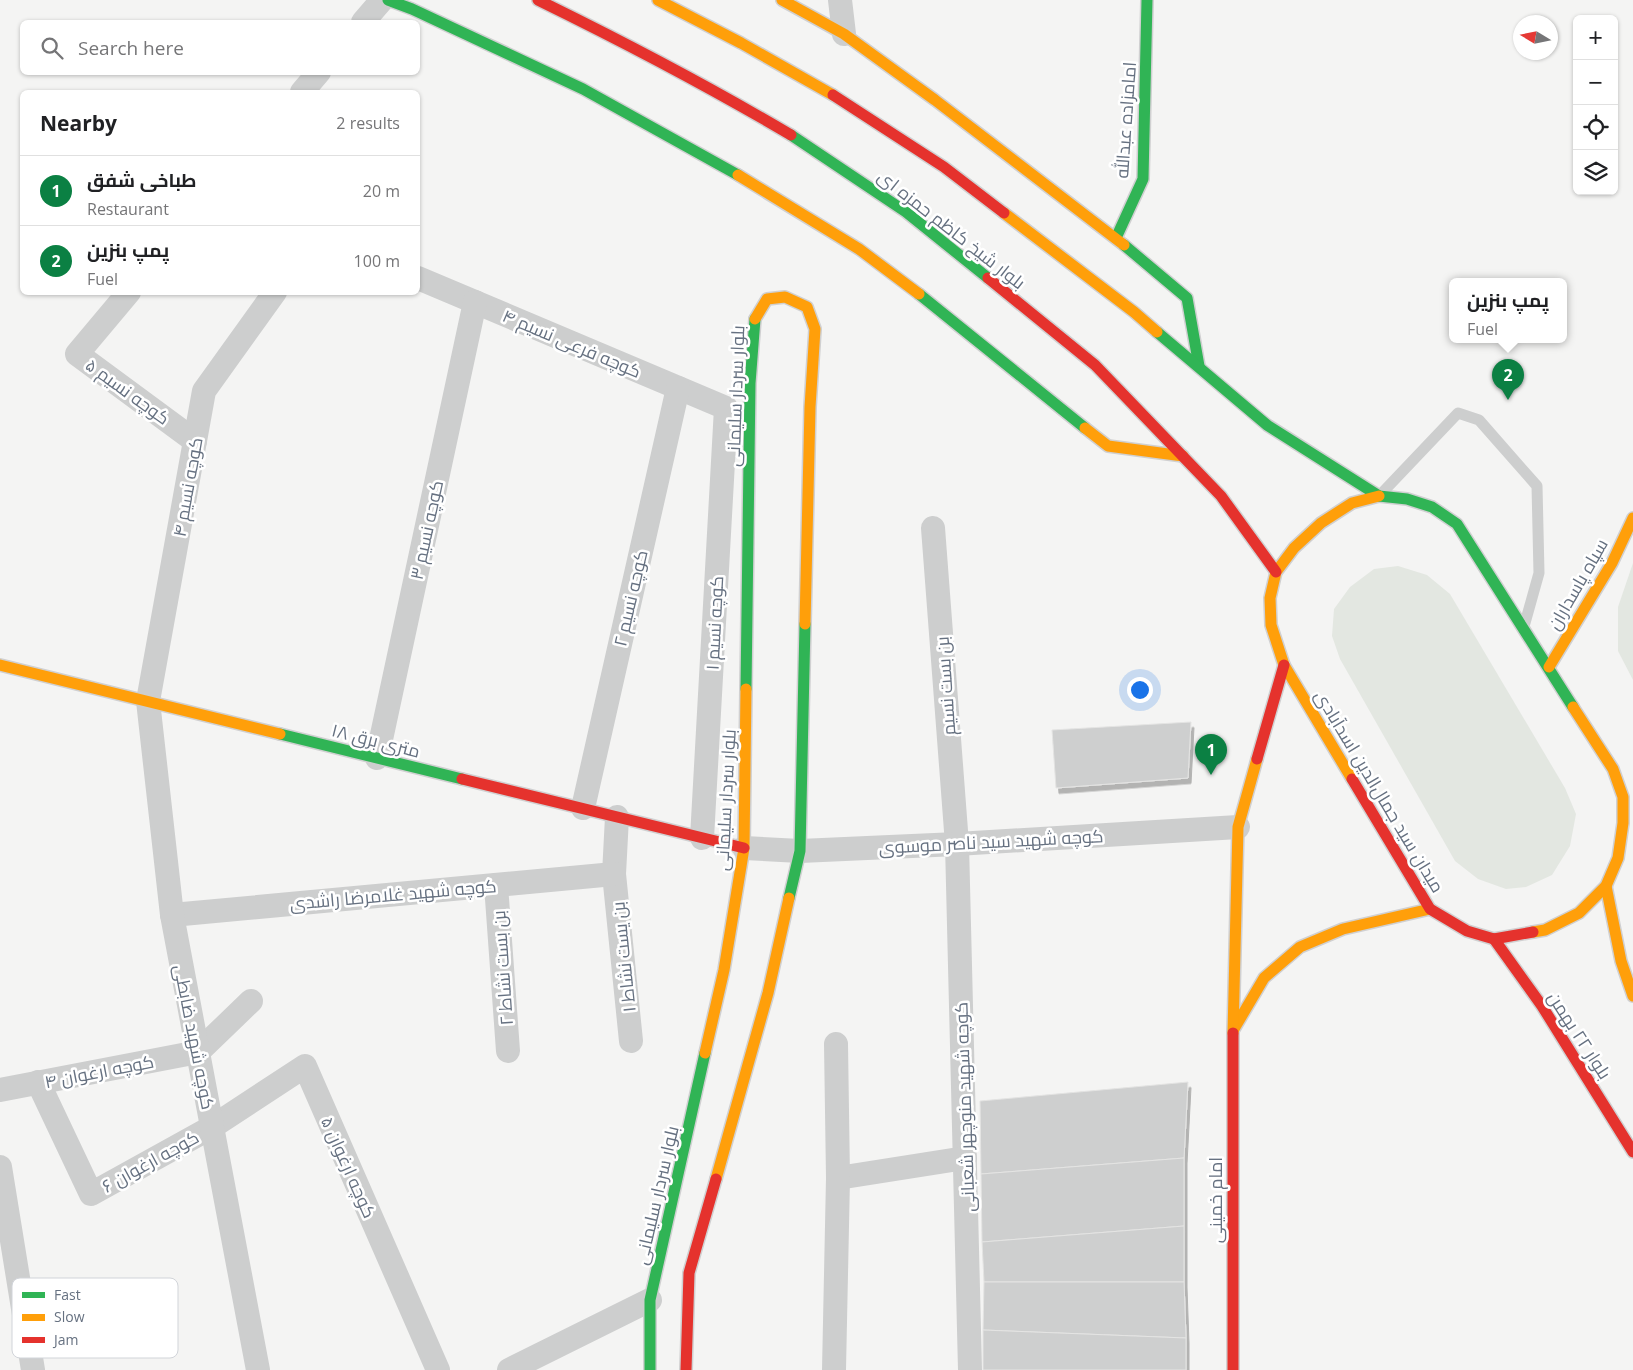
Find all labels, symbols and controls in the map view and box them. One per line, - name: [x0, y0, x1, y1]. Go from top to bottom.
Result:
- north arrow: [1513, 15, 1558, 60]
- map controls: [1573, 15, 1618, 195]
- button: +: [1573, 15, 1618, 60]
- search box: [20, 20, 420, 75]
- icon: search: [38, 34, 66, 62]
- text: Search here: [78, 35, 184, 61]
- button: −: [1573, 60, 1618, 105]
- street label: امامزاده عبدالله: [1109, 61, 1141, 179]
- button: locate: [1573, 105, 1618, 150]
- text: Nearby: [40, 109, 117, 137]
- text: 2 results: [336, 112, 400, 134]
- button: layers: [1573, 150, 1618, 195]
- street label: بلوار شیخ کاظم حمزه ای: [873, 164, 1031, 295]
- text: طباخی شفق: [87, 167, 197, 193]
- text: 1: [51, 180, 61, 202]
- text: 20 m: [363, 180, 400, 202]
- text: Restaurant: [87, 198, 169, 220]
- text: پمپ بنزین: [87, 237, 169, 263]
- text: 2: [51, 250, 61, 272]
- text: 100 m: [354, 250, 400, 272]
- text: Fuel: [87, 268, 118, 290]
- popup: [1449, 278, 1567, 343]
- text: پمپ بنزین: [1467, 287, 1549, 313]
- street label: کوچه فرعی نسیم ۴: [499, 303, 645, 384]
- text: Fuel: [1467, 318, 1498, 340]
- street label: بلوار سردار سلیمانی: [721, 325, 749, 467]
- street label: کوچه نسیم ۵: [80, 352, 175, 431]
- pin: 2: [1492, 359, 1524, 400]
- street label: کوچه نسیم ۴: [166, 435, 209, 539]
- street label: کوچه نسیم ۳: [404, 478, 449, 582]
- street label: سپاه پاسداران: [1541, 534, 1614, 635]
- street label: کوچه نسیم ۲: [607, 547, 654, 649]
- street label: کوچه نسیم ۱: [700, 575, 729, 671]
- street label: بن بست نسیم: [930, 636, 961, 736]
- your location: [1127, 677, 1153, 703]
- street label: میدان سید جمال‌الدین اسدآبادی: [1310, 685, 1450, 897]
- street label: ۱۸ متری برق: [329, 717, 423, 764]
- street label: بلوار سردار سلیمانی: [709, 729, 741, 871]
- pin: 1: [1195, 734, 1227, 775]
- street label: کوچه شهید سید ناصر موسوی: [878, 823, 1104, 860]
- street label: کوچه شهید غلامرضا راشدی: [288, 873, 498, 916]
- street label: بن یست نشاط ۱: [605, 900, 641, 1014]
- street label: بن بست نشاط ۲: [486, 910, 518, 1026]
- street label: کوچه شهید ضابطی: [168, 962, 221, 1112]
- street label: بلوار ۲۲ بهمن: [1543, 986, 1617, 1084]
- street label: کوچه شهید منوچهر شعبانی: [948, 1002, 981, 1212]
- street label: کوچه ارغوان ۴: [42, 1049, 156, 1094]
- street label: کوچه ارغوان ۵: [315, 1112, 382, 1222]
- street label: بلوار سردار سلیمانی: [628, 1123, 684, 1267]
- street label: کوچه ارغوان ۶: [97, 1124, 203, 1198]
- street label: امام خمینی: [1203, 1157, 1228, 1243]
- legend: [12, 1278, 178, 1358]
- text: Fast: [54, 1285, 81, 1304]
- text: Slow: [54, 1307, 85, 1326]
- text: Jam: [52, 1330, 79, 1349]

